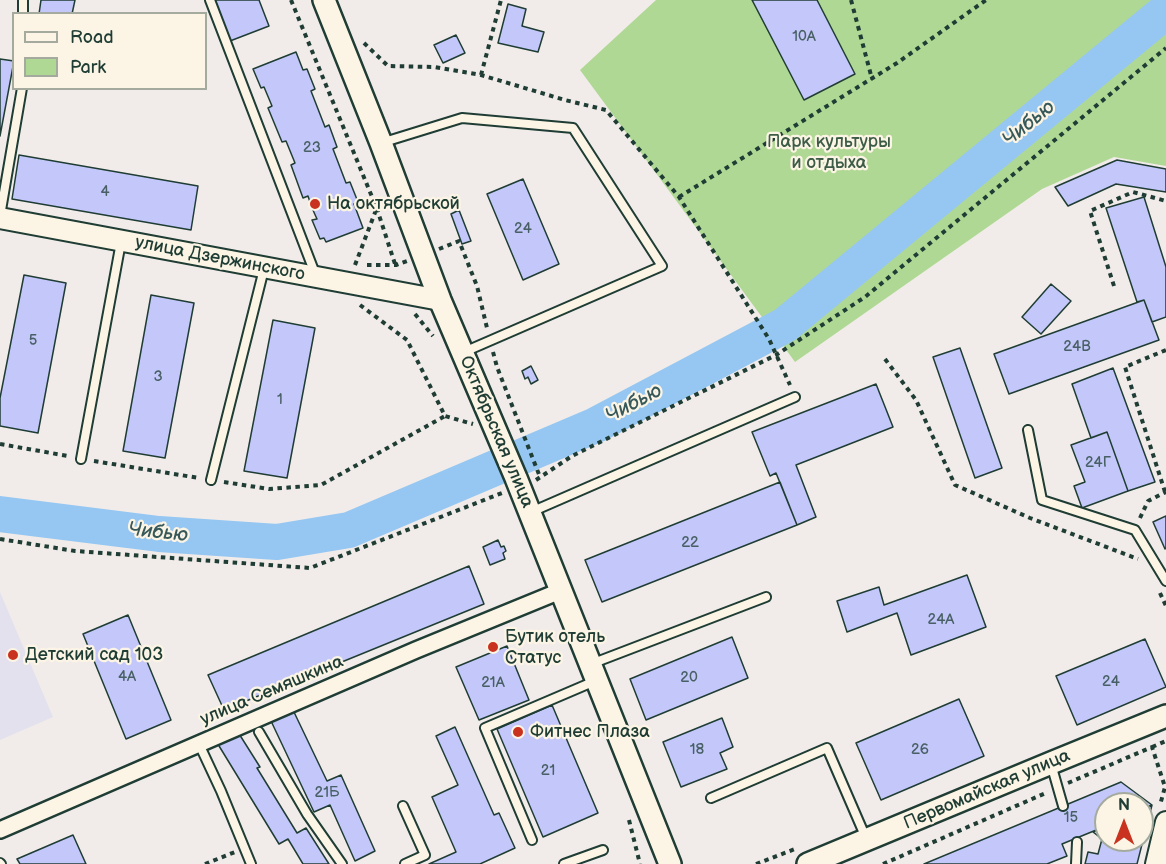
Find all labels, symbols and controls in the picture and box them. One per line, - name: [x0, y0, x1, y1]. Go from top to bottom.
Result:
- legend: [12, 12, 207, 90]
- text: Road: [70, 27, 114, 48]
- house number: 10А: [792, 28, 816, 46]
- text: Park: [70, 57, 106, 78]
- water label: Чибью: [998, 96, 1060, 152]
- park label: Парк культуры и отдыха: [767, 131, 891, 174]
- house number: 23: [303, 139, 321, 157]
- house number: 4: [100, 183, 110, 201]
- place label: На октябрьской: [327, 193, 460, 215]
- marker: На октябрьской: [308, 197, 322, 211]
- house number: 24: [514, 220, 532, 238]
- street label: улица Дзержинского: [133, 232, 307, 286]
- house number: 5: [29, 332, 37, 350]
- house number: 24В: [1063, 338, 1091, 356]
- street label: Октябрьская улица: [454, 353, 538, 511]
- house number: 3: [153, 368, 163, 386]
- water label: Чибью: [602, 379, 666, 429]
- house number: 1: [277, 391, 283, 409]
- house number: 24Г: [1085, 454, 1111, 472]
- water label: Чибью: [127, 518, 189, 548]
- house number: 22: [681, 534, 699, 552]
- house number: 24А: [928, 611, 954, 629]
- place label: Бутик отель Статус: [505, 626, 605, 668]
- marker: Бутик отель Статус: [486, 640, 500, 654]
- place label: Детский сад 103: [25, 644, 163, 666]
- marker: Детский сад 103: [6, 648, 20, 662]
- street label: улица Семяшкина: [197, 651, 347, 731]
- house number: 4А: [118, 668, 136, 686]
- house number: 20: [680, 669, 698, 687]
- house number: 24: [1102, 673, 1120, 691]
- house number: 21А: [481, 674, 505, 692]
- place label: Фитнес Плаза: [530, 721, 650, 743]
- marker: Фитнес Плаза: [511, 725, 525, 739]
- house number: 18: [690, 741, 704, 759]
- house number: 26: [911, 741, 929, 759]
- street label: Первомайская улица: [901, 745, 1073, 835]
- house number: 21: [541, 762, 555, 780]
- house number: 21Б: [315, 784, 339, 802]
- north arrow: [1094, 792, 1154, 852]
- text: N: [1118, 796, 1130, 815]
- house number: 15: [1064, 809, 1078, 827]

